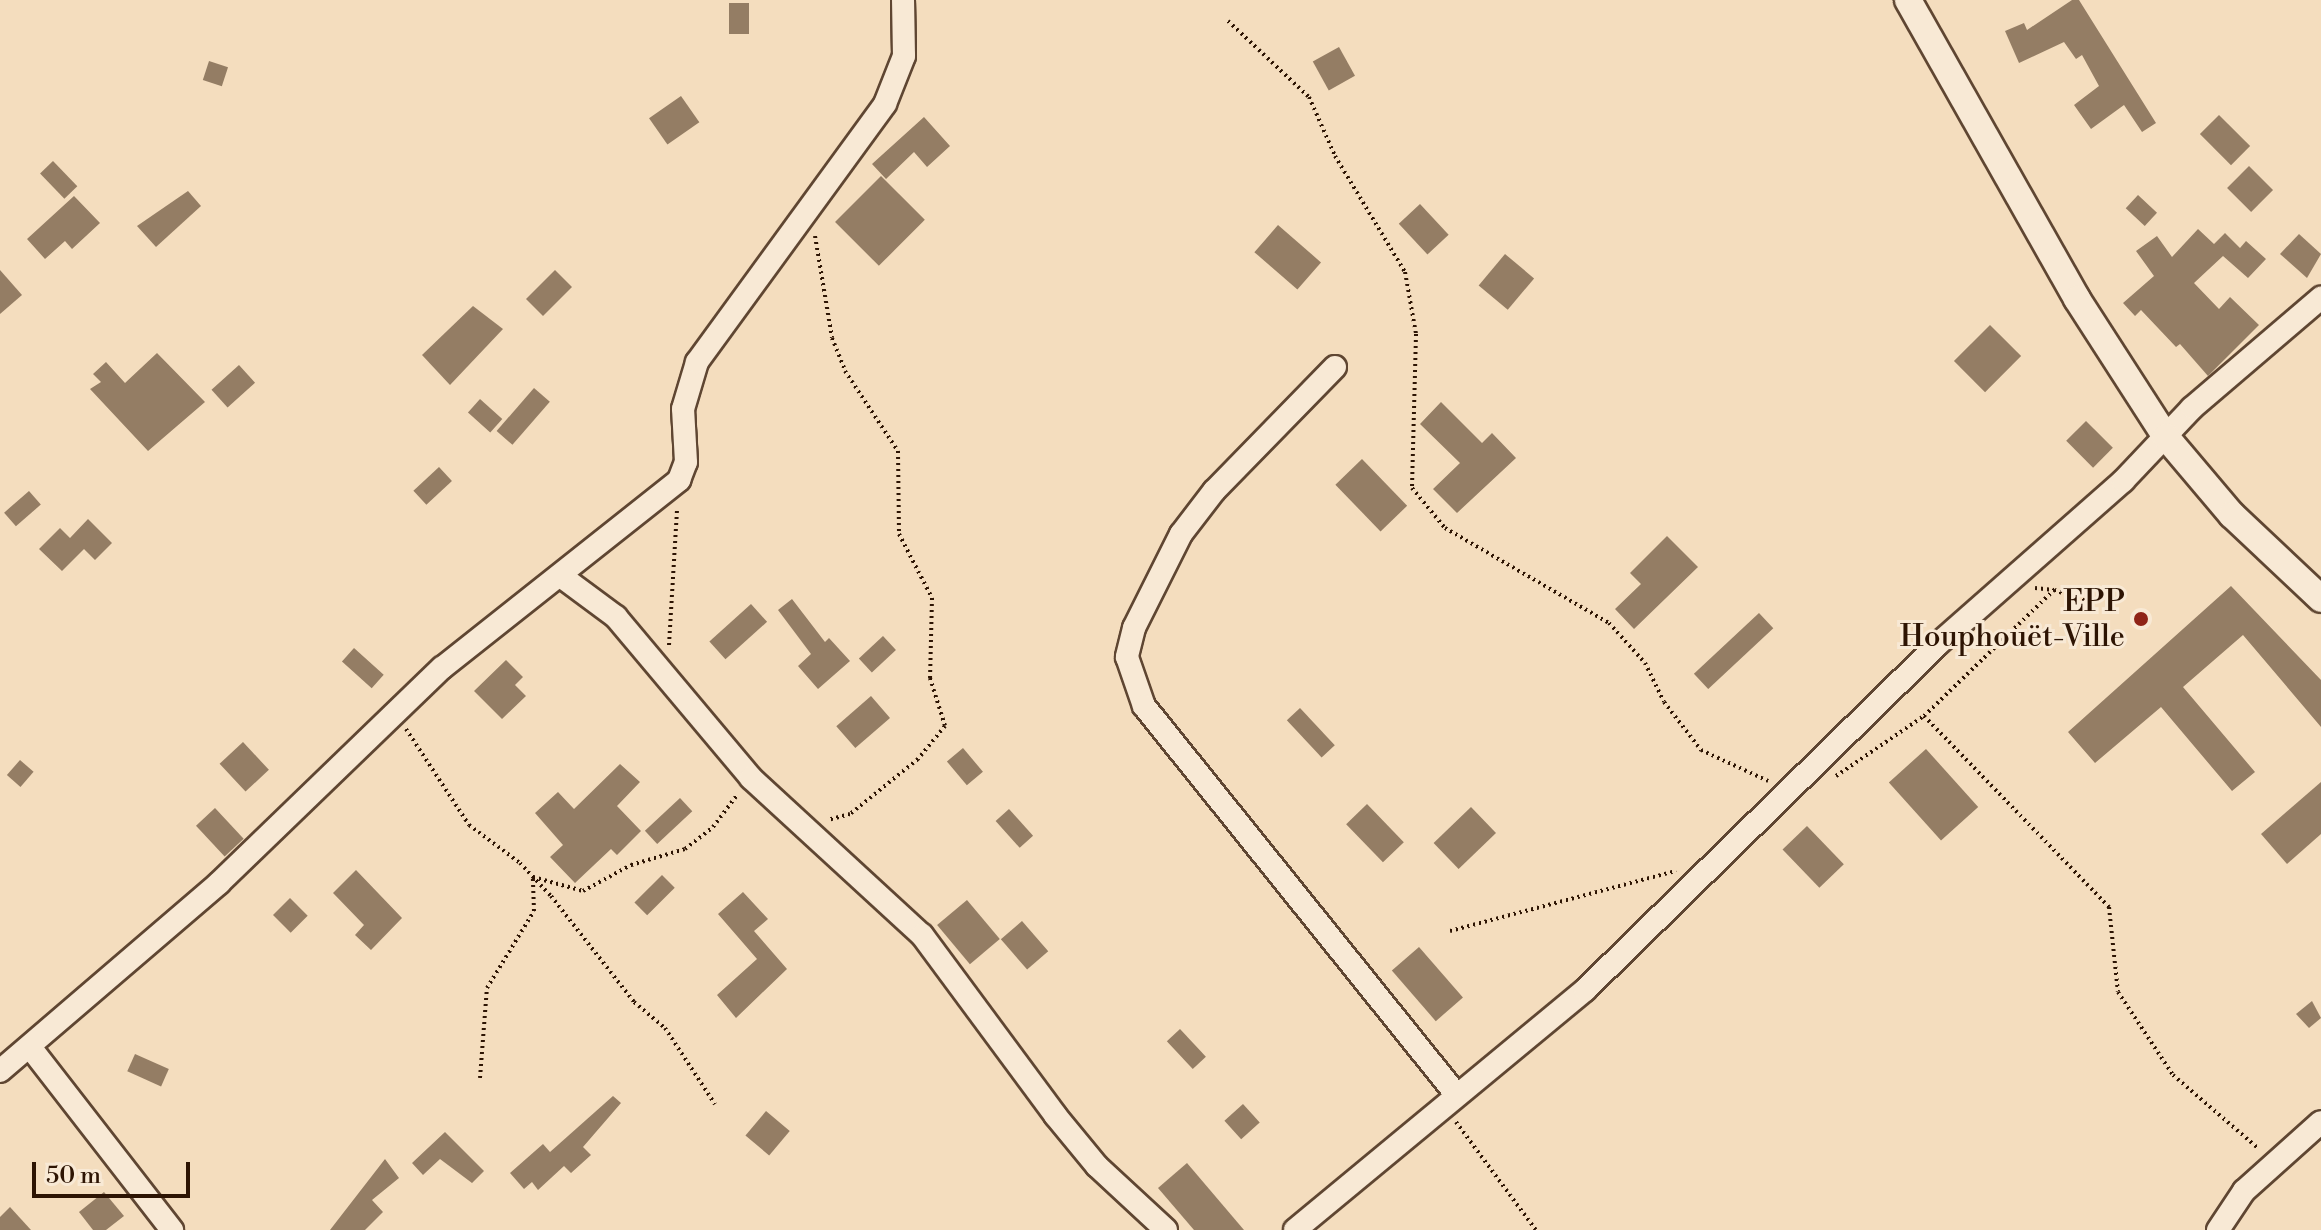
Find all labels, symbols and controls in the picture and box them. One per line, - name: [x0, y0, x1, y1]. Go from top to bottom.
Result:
- place label: EPP Houphouët-Ville: [1900, 584, 2125, 654]
- marker: EPP Houphouët-Ville: [2132, 610, 2150, 628]
- scale bar: [36, 1146, 194, 1196]
- text: 50 m: [46, 1161, 101, 1191]

